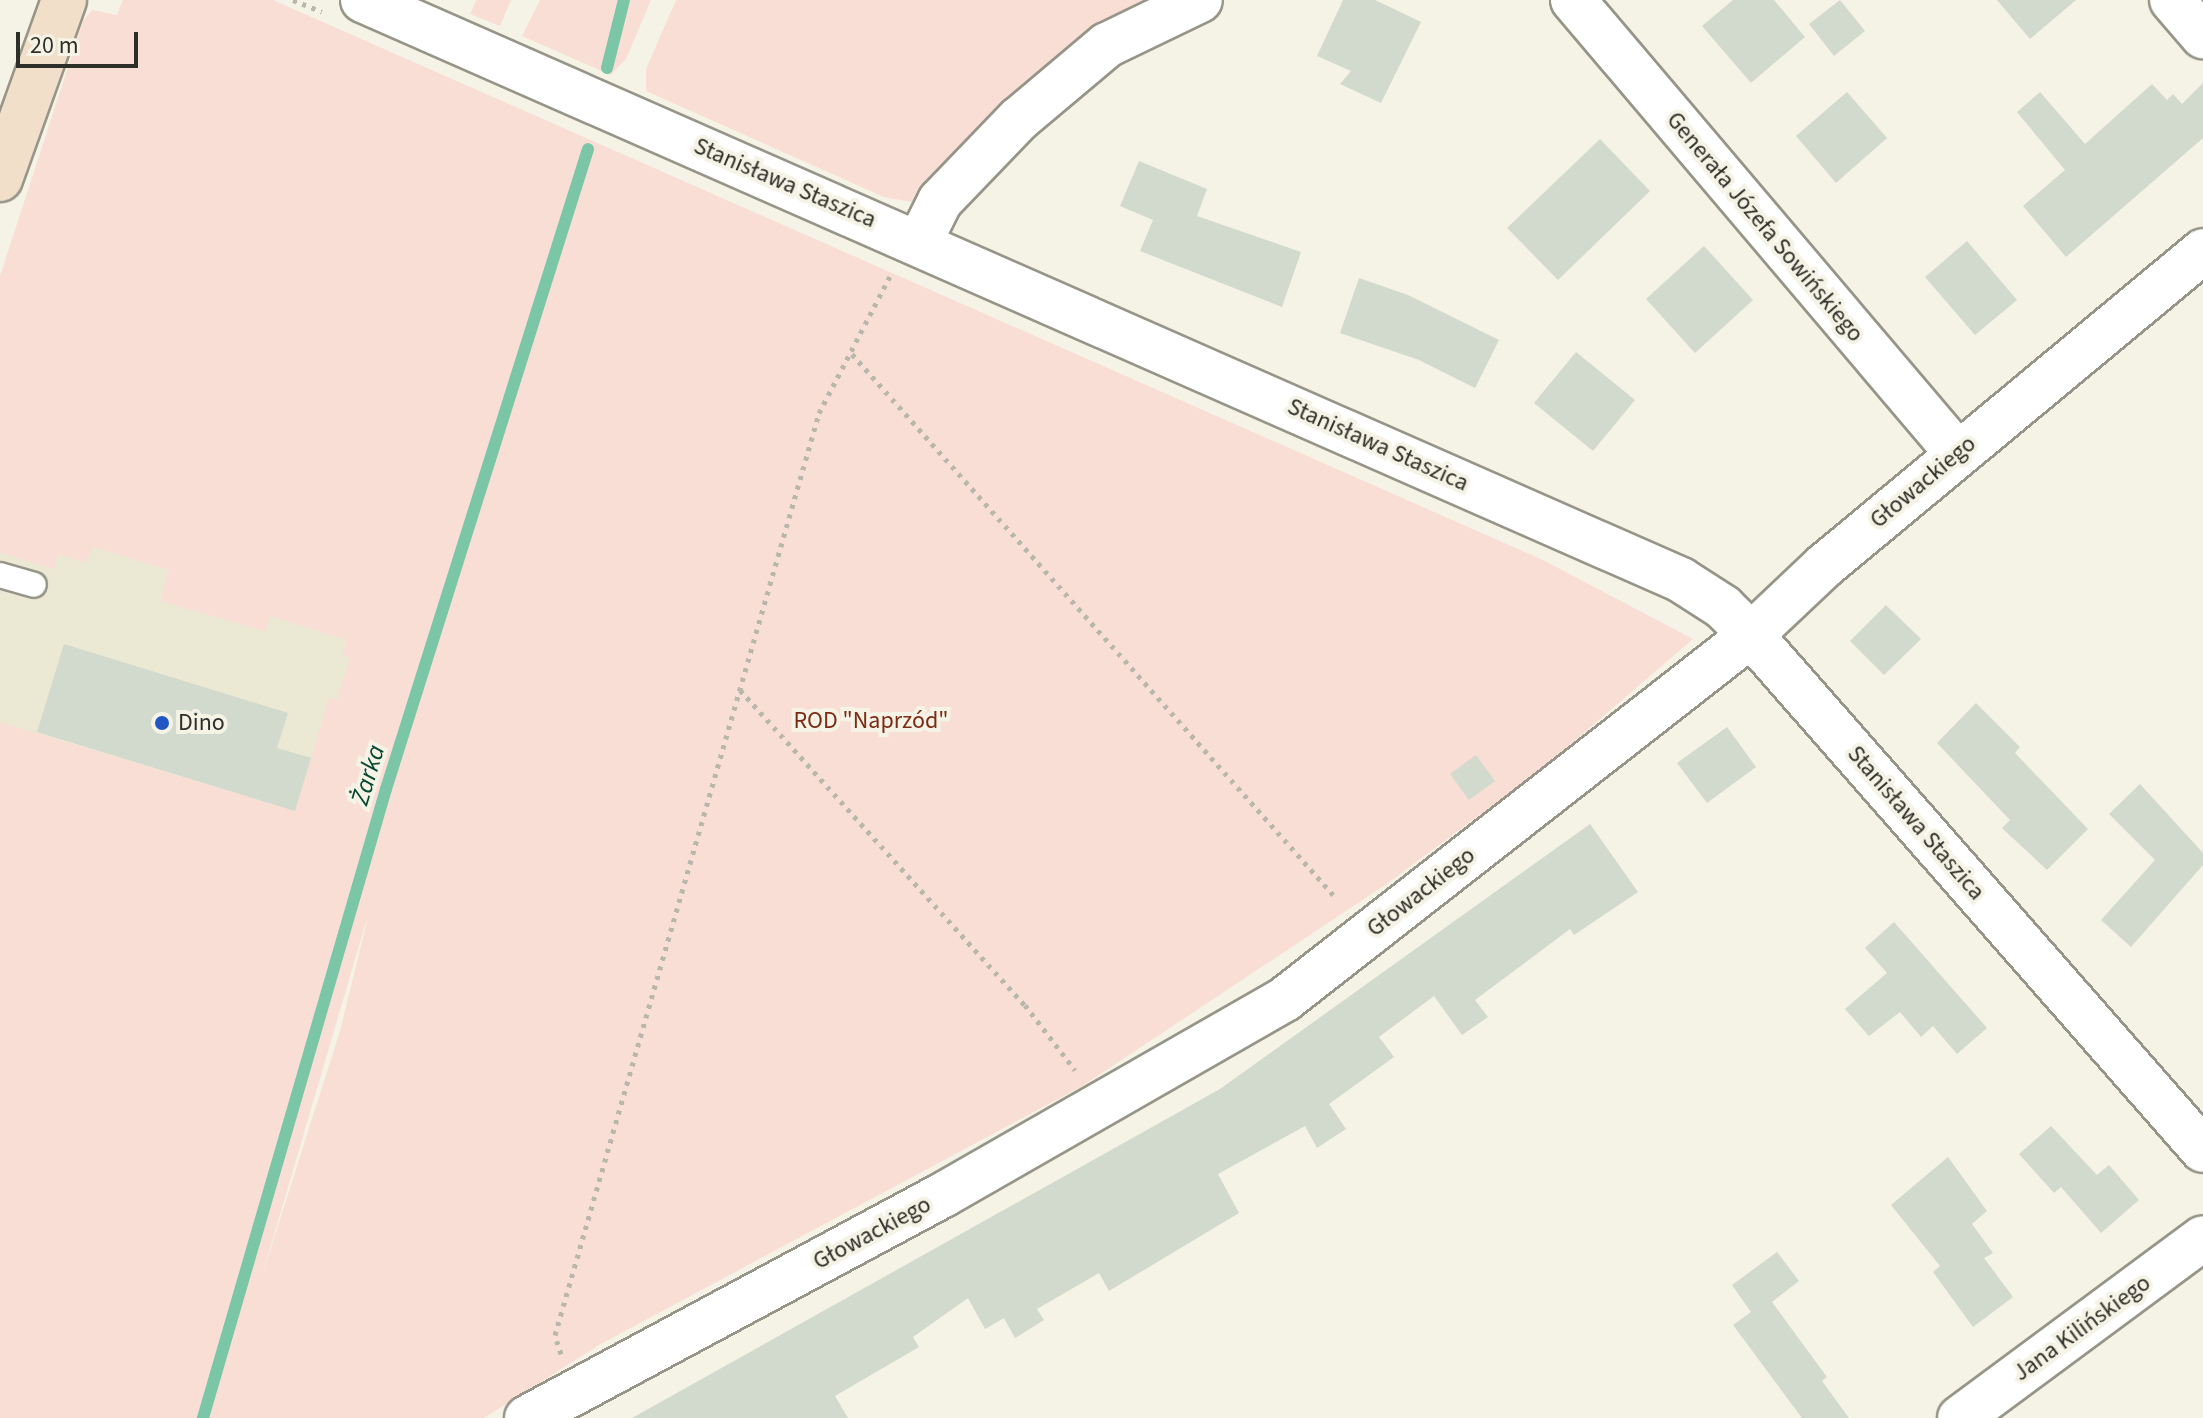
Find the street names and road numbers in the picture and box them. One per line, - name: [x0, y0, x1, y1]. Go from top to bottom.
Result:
- street label: Generała Józefa Sowińskiego: [1660, 106, 1870, 348]
- street label: Stanisława Staszica: [690, 132, 880, 234]
- street label: Stanisława Staszica: [1283, 392, 1473, 498]
- street label: Głowackiego: [1864, 429, 1982, 535]
- street label: Stanisława Staszica: [1841, 740, 1991, 906]
- street label: Głowackiego: [1361, 841, 1481, 943]
- street label: Głowackiego: [808, 1190, 936, 1276]
- street label: Jana Kilińskiego: [2008, 1268, 2156, 1388]

